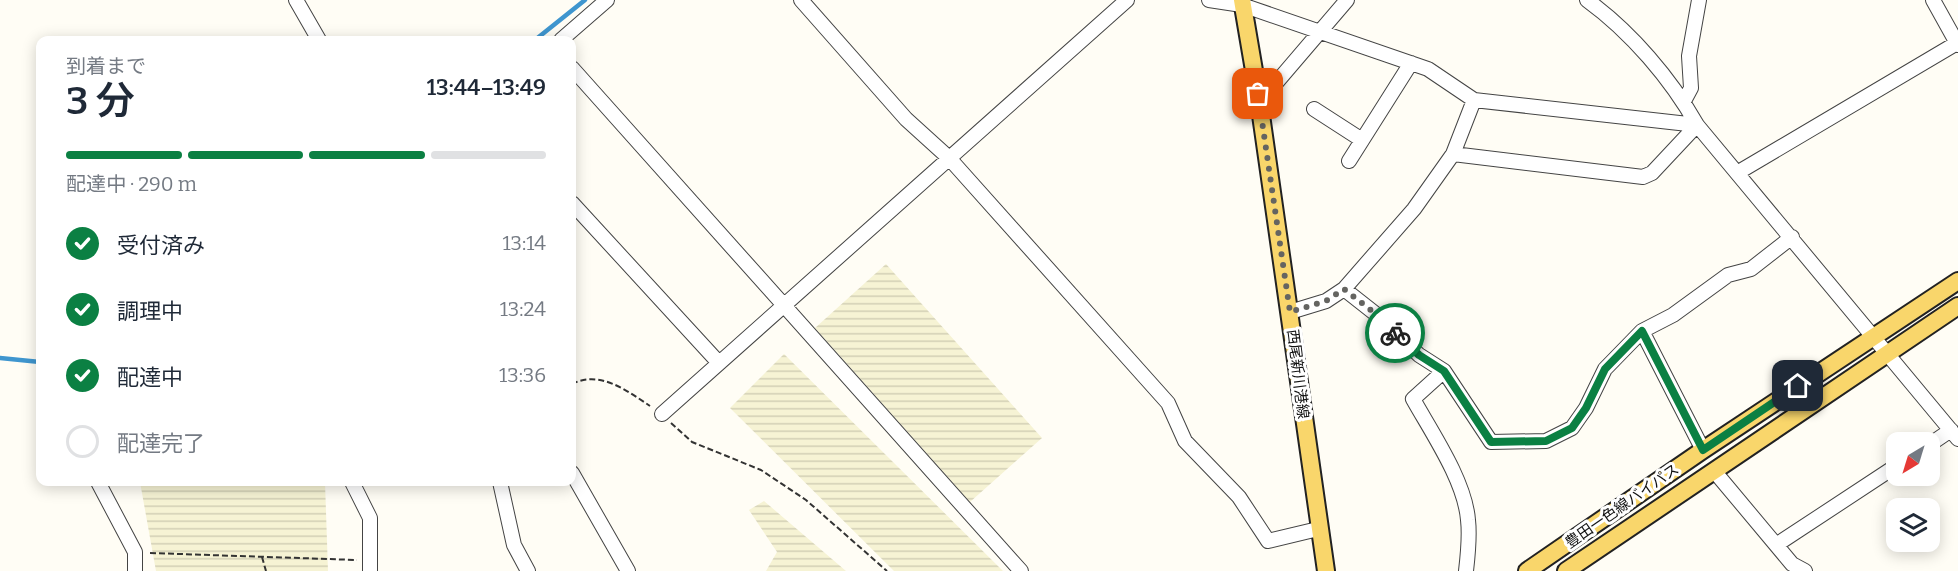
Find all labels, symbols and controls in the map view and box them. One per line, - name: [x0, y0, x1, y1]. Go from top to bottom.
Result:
- text: 到着まで: [66, 54, 146, 78]
- pin: [1232, 68, 1283, 119]
- text: 13:44–13:49: [427, 74, 546, 101]
- icon: bag: [1241, 77, 1274, 110]
- text: 3 分: [66, 78, 135, 124]
- text: 配達中 · 290 m: [66, 172, 197, 196]
- icon: check: [66, 227, 99, 260]
- text: 13:14: [502, 231, 546, 255]
- text: 受付済み: [117, 232, 205, 259]
- icon: check: [66, 293, 99, 326]
- text: 13:24: [500, 297, 546, 321]
- text: 調理中: [117, 298, 183, 325]
- courier: [1365, 303, 1425, 363]
- icon: bike: [1379, 317, 1412, 350]
- street label: 西尾新川港線: [1284, 328, 1312, 420]
- icon: check: [66, 359, 99, 392]
- pin: [1772, 360, 1823, 411]
- text: 13:36: [499, 363, 546, 387]
- text: 配達中: [117, 364, 183, 391]
- icon: home: [1781, 369, 1814, 402]
- text: 配達完了: [117, 430, 205, 457]
- north arrow: [1886, 432, 1940, 486]
- map controls: [1886, 432, 1940, 552]
- street label: 豊田一色線バイパス: [1562, 460, 1682, 552]
- button: layers: [1886, 498, 1940, 552]

